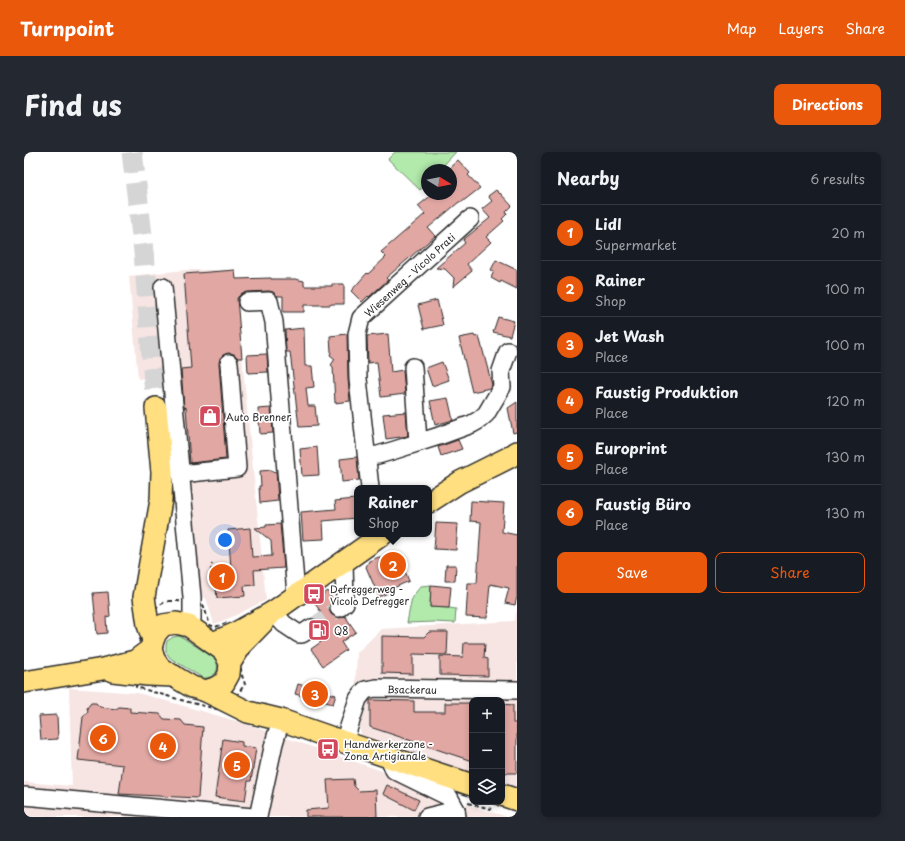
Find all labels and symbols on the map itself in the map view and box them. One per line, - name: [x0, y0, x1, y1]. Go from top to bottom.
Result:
- north arrow: [421, 164, 457, 200]
- street label: Wiesenweg - Vicolo Prati: [360, 229, 458, 320]
- shop icon: Auto Brenner: [197, 403, 223, 429]
- place label: Auto Brenner: [226, 409, 292, 424]
- your location: [215, 530, 235, 550]
- pin: 2: [380, 550, 406, 580]
- pin: 1: [209, 562, 235, 592]
- bus stop icon: Defreggerweg - Vicolo Defregger: [301, 581, 327, 607]
- place label: Defreggerweg - Vicolo Defregger: [330, 581, 409, 608]
- fuel station icon: Q8: [306, 617, 332, 643]
- place label: Q8: [334, 623, 348, 638]
- pin: 3: [302, 679, 328, 709]
- street label: Bsackerau: [387, 681, 437, 696]
- pin: 6: [90, 723, 116, 753]
- pin: 4: [150, 731, 176, 761]
- bus stop icon: Handwerkerzone - Zona Artigianale: [315, 736, 341, 762]
- place label: Handwerkerzone - Zona Artigianale: [344, 736, 433, 763]
- pin: 5: [224, 750, 250, 780]

